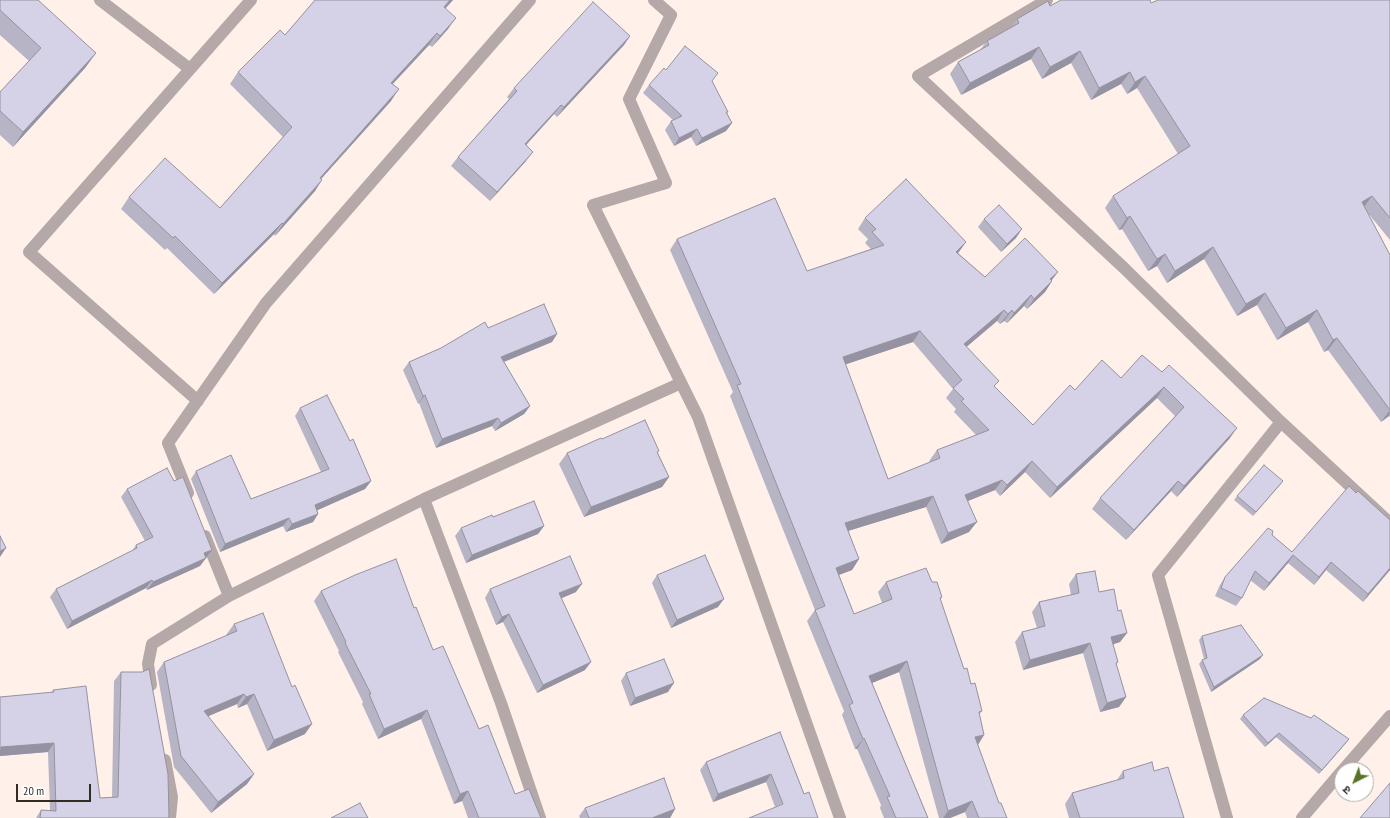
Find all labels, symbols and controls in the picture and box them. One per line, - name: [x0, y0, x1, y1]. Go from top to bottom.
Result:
- north arrow: [1334, 762, 1374, 802]
- scale bar: [18, 776, 93, 802]
- text: 20 m: [23, 783, 44, 798]
- text: उ: [1340, 783, 1354, 798]

